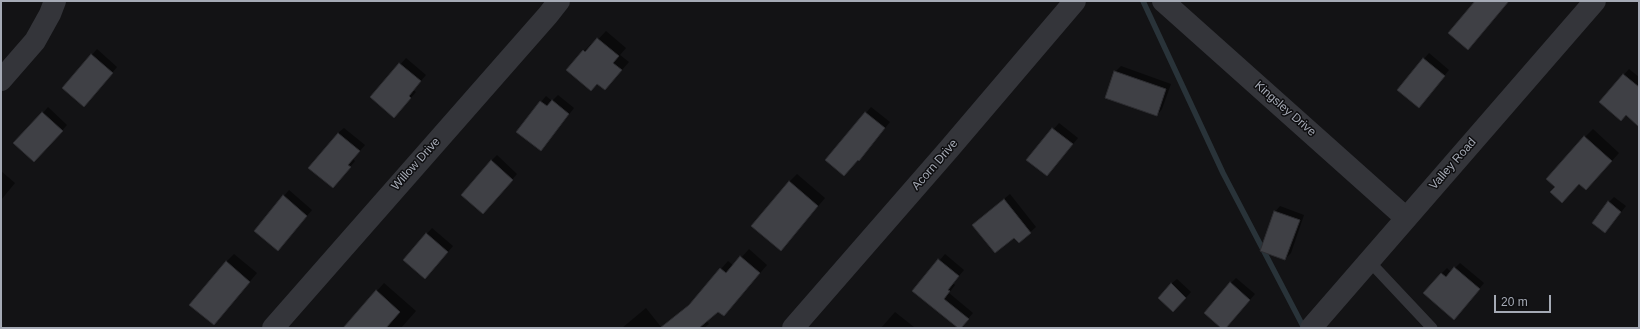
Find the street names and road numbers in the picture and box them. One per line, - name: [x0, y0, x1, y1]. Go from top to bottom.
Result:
- street label: Kingsley Drive: [1251, 78, 1319, 140]
- street label: Willow Drive: [389, 135, 443, 193]
- street label: Valley Road: [1427, 135, 1479, 193]
- street label: Acorn Drive: [909, 137, 961, 193]

